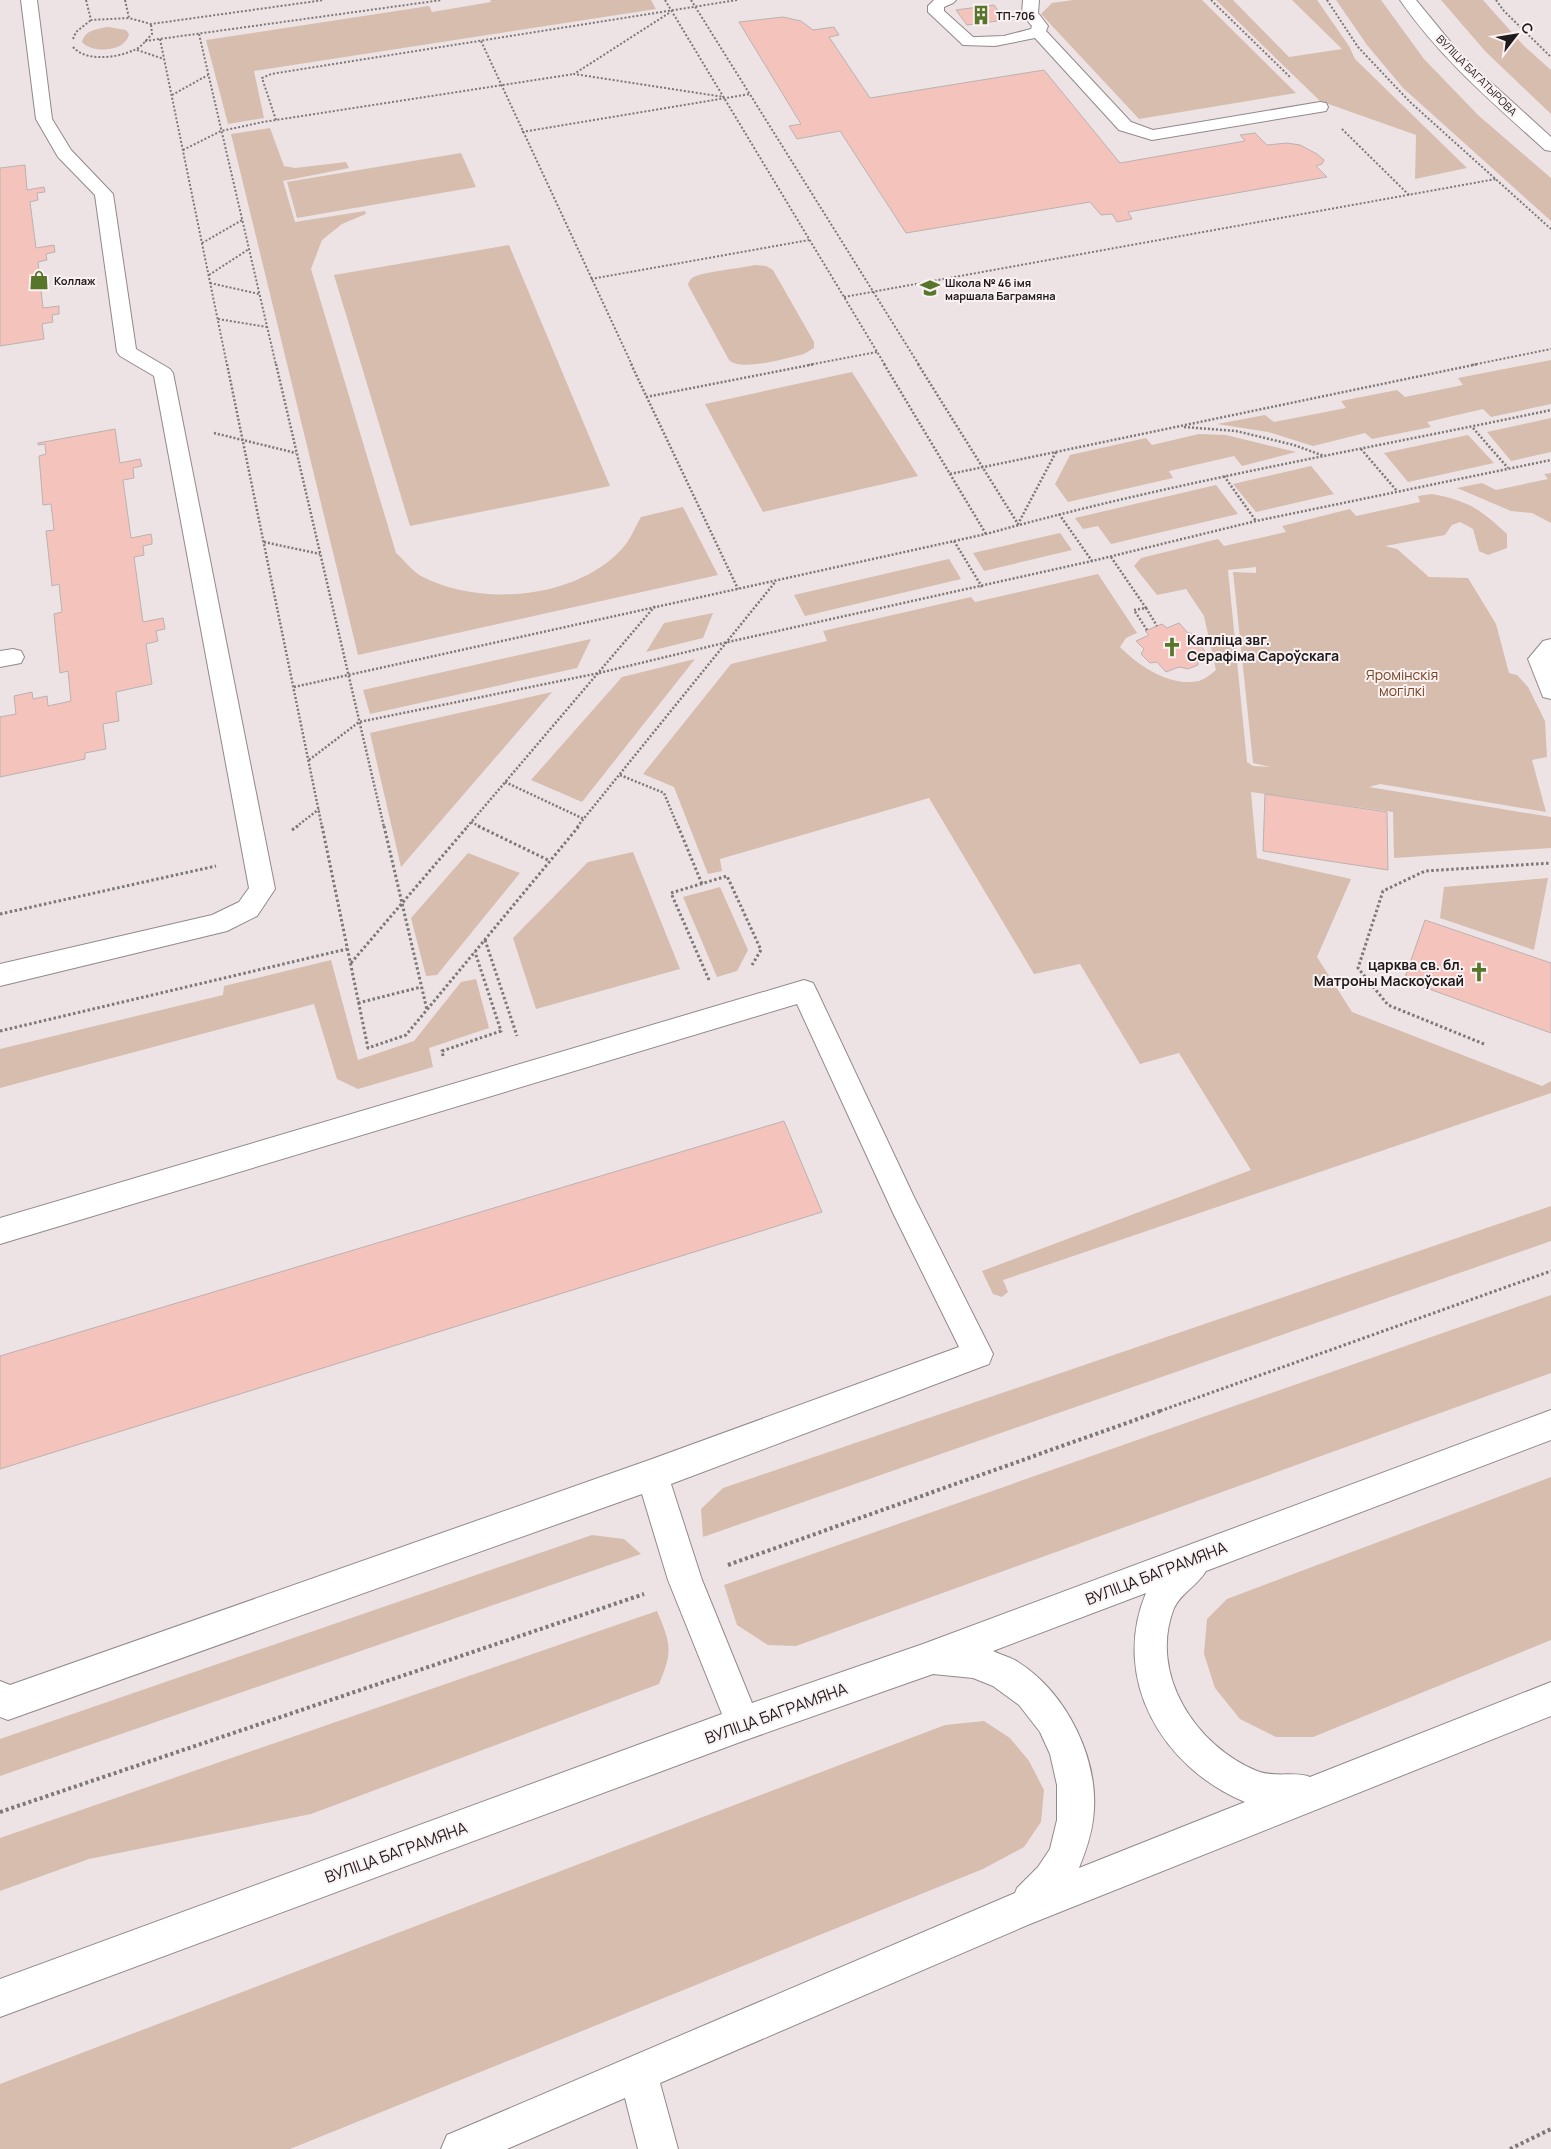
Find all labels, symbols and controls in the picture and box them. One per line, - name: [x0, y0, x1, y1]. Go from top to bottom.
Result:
- building icon: ТП-706: [970, 4, 992, 26]
- place label: ТП-706: [996, 8, 1035, 23]
- north arrow: [1491, 10, 1541, 60]
- text: С: [1517, 19, 1538, 37]
- street label: ВУЛІЦА БАГАТЫРОВА: [1433, 31, 1521, 119]
- shop icon: Коллаж: [28, 269, 50, 291]
- place label: Коллаж: [54, 273, 96, 288]
- place label: Школа № 46 імя маршала Баграмяна: [945, 275, 1056, 303]
- school or university icon: Школа № 46 імя маршала Баграмяна: [919, 277, 941, 299]
- place label: Капліца звг. Серафіма Сароўскага: [1187, 630, 1339, 665]
- church icon: Капліца звг. Серафіма Сароўскага: [1161, 636, 1183, 658]
- park label: Яромінскія могілкі: [1366, 665, 1438, 700]
- place label: царква св. бл. Матроны Маскоўскай: [1314, 955, 1464, 990]
- church icon: царква св. бл. Матроны Маскоўскай: [1468, 961, 1490, 983]
- street label: ВУЛІЦА БАГРАМЯНА: [1082, 1536, 1230, 1610]
- street label: ВУЛІЦА БАГРАМЯНА: [702, 1677, 850, 1749]
- street label: ВУЛІЦА БАГРАМЯНА: [322, 1816, 470, 1888]

